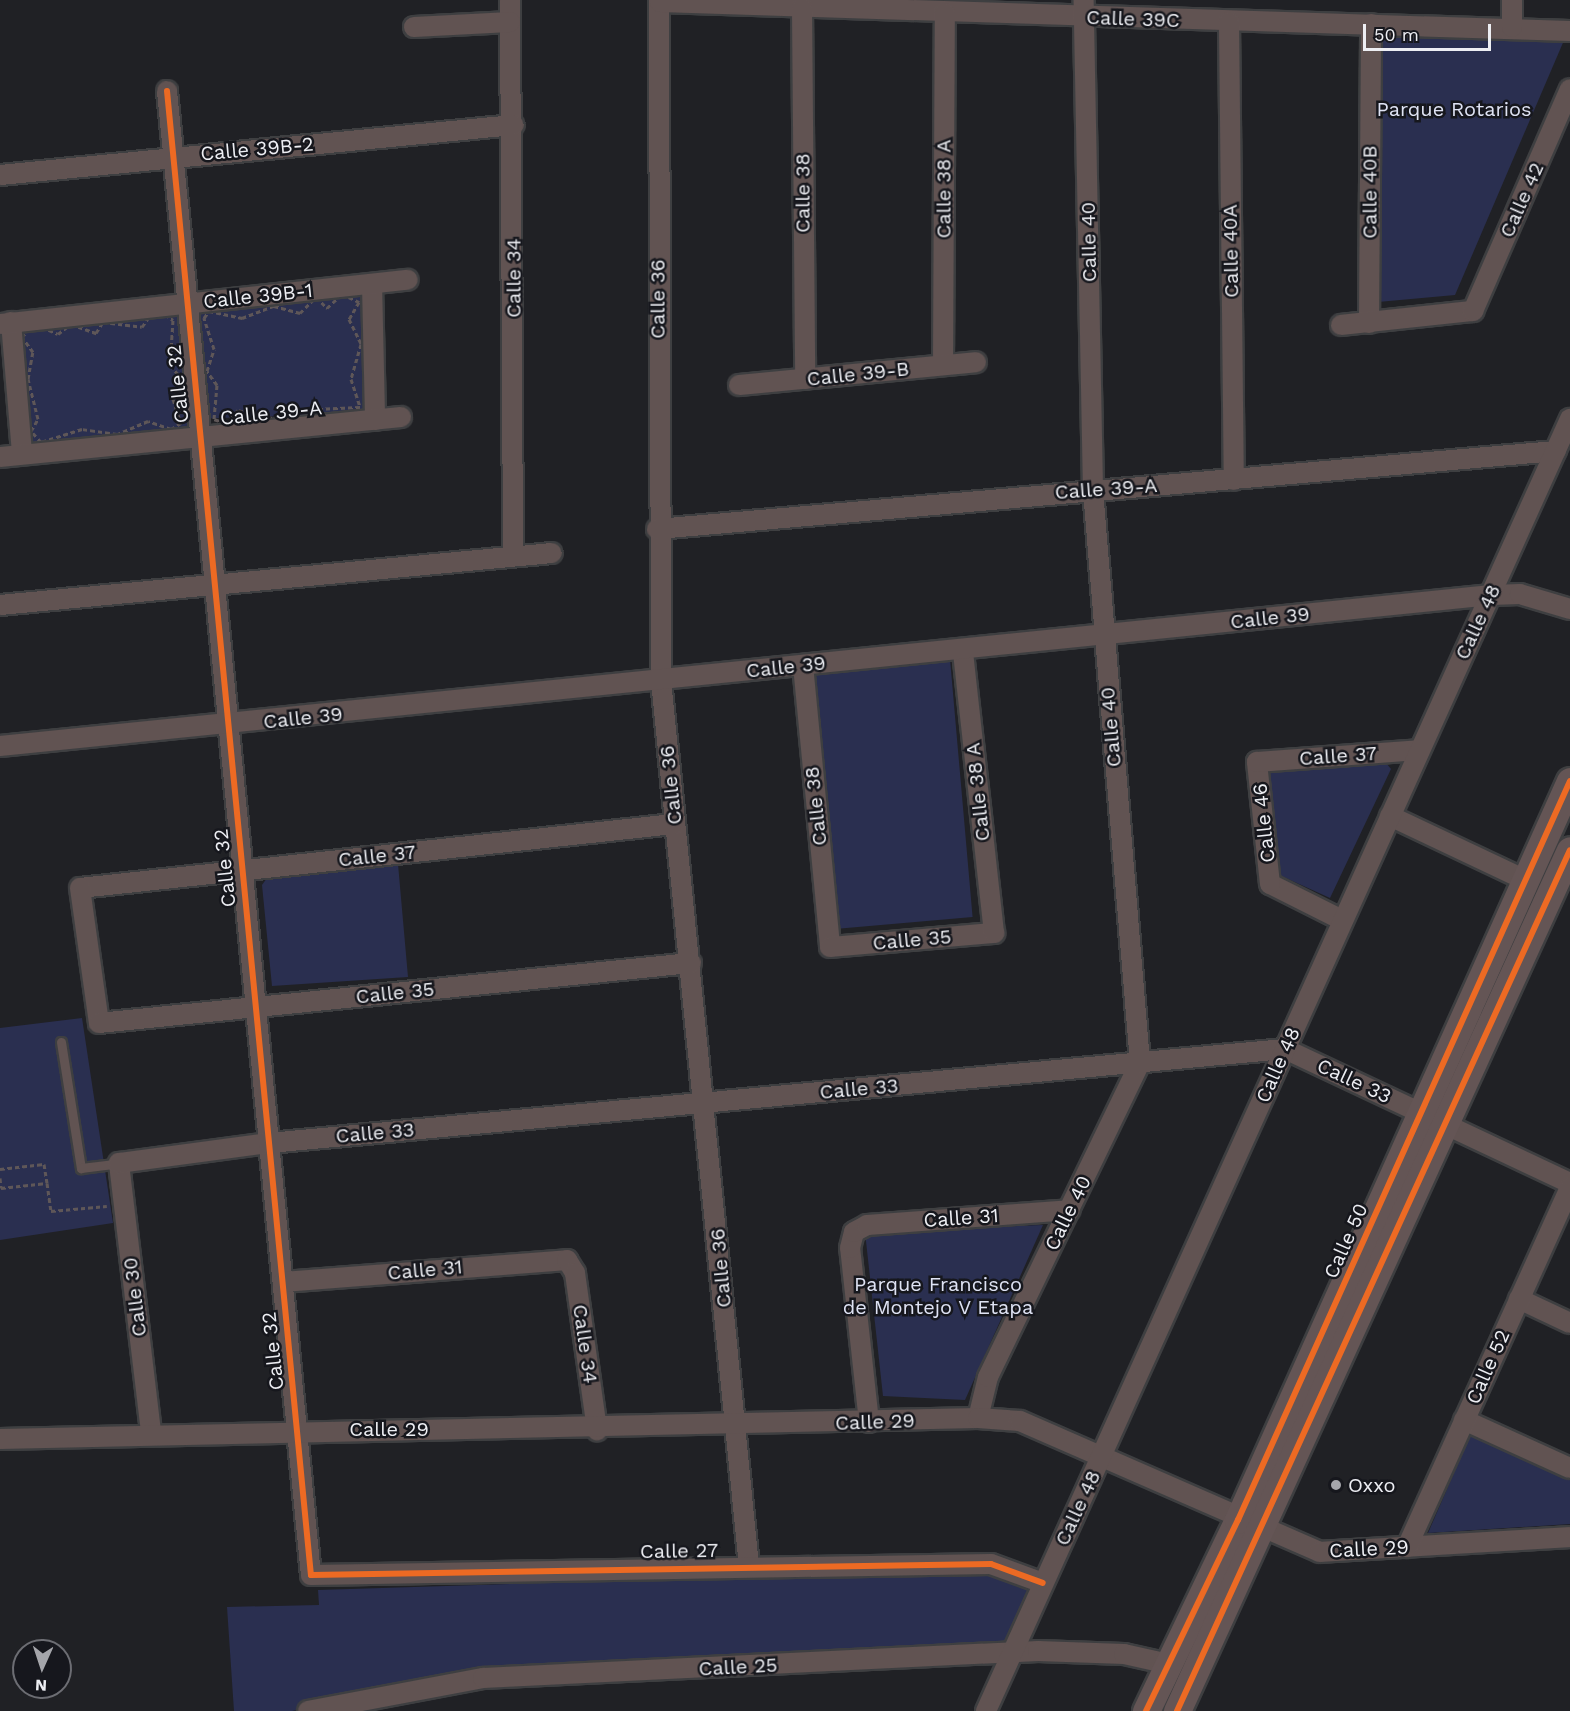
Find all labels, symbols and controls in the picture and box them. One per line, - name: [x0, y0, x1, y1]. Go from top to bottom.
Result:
- street label: Calle 39C: [1086, 5, 1180, 33]
- scale bar: [1366, 12, 1494, 50]
- text: 50 m: [1374, 24, 1419, 45]
- park label: Parque Rotarios: [1376, 97, 1532, 121]
- street label: Calle 39B-2: [199, 132, 315, 166]
- street label: Calle 38 A: [932, 139, 956, 239]
- street label: Calle 40B: [1358, 145, 1382, 239]
- street label: Calle 38: [791, 153, 815, 233]
- street label: Calle 42: [1495, 159, 1549, 241]
- street label: Calle 40: [1076, 202, 1102, 282]
- street label: Calle 40A: [1218, 204, 1244, 298]
- street label: Calle 34: [502, 238, 526, 318]
- street label: Calle 36: [646, 259, 670, 339]
- street label: Calle 39B-1: [202, 278, 314, 314]
- street label: Calle 32: [162, 343, 194, 425]
- street label: Calle 39-B: [806, 357, 910, 391]
- street label: Calle 39-A: [219, 396, 323, 430]
- street label: Calle 39-A: [1054, 473, 1158, 505]
- street label: Calle 48: [1450, 581, 1506, 663]
- street label: Calle 39: [1229, 602, 1311, 634]
- street label: Calle 39: [745, 651, 827, 683]
- street label: Calle 40: [1096, 686, 1126, 768]
- street label: Calle 39: [262, 702, 344, 734]
- street label: Calle 38 A: [961, 741, 995, 843]
- street label: Calle 37: [1298, 741, 1378, 771]
- street label: Calle 36: [655, 744, 687, 826]
- street label: Calle 38: [800, 765, 832, 847]
- street label: Calle 46: [1248, 782, 1280, 864]
- street label: Calle 32: [209, 827, 241, 909]
- street label: Calle 37: [337, 840, 417, 872]
- street label: Calle 35: [872, 925, 952, 955]
- street label: Calle 35: [354, 977, 436, 1009]
- street label: Calle 48: [1251, 1023, 1305, 1107]
- street label: Calle 33: [1313, 1053, 1395, 1109]
- street label: Calle 33: [819, 1074, 899, 1104]
- street label: Calle 33: [335, 1118, 415, 1148]
- street label: Calle 40: [1040, 1172, 1096, 1254]
- street label: Calle 50: [1319, 1200, 1373, 1282]
- street label: Calle 31: [923, 1203, 999, 1233]
- street label: Calle 36: [706, 1227, 736, 1309]
- street label: Calle 31: [387, 1255, 463, 1285]
- street label: Calle 30: [118, 1256, 152, 1338]
- park label: Parque Francisco de Montejo V Etapa: [842, 1273, 1034, 1320]
- street label: Calle 34: [568, 1303, 602, 1385]
- street label: Calle 32: [257, 1310, 289, 1392]
- street label: Calle 52: [1461, 1326, 1515, 1408]
- street label: Calle 29: [835, 1409, 915, 1435]
- street label: Calle 29: [349, 1417, 429, 1441]
- street label: Calle 48: [1050, 1467, 1106, 1549]
- place label: Oxxo: [1348, 1473, 1396, 1497]
- marker: Oxxo: [1329, 1478, 1343, 1492]
- street label: Calle 29: [1329, 1535, 1409, 1563]
- street label: Calle 27: [640, 1538, 718, 1564]
- north arrow: [12, 1639, 72, 1699]
- street label: Calle 25: [698, 1653, 778, 1681]
- text: N: [35, 1676, 48, 1695]

